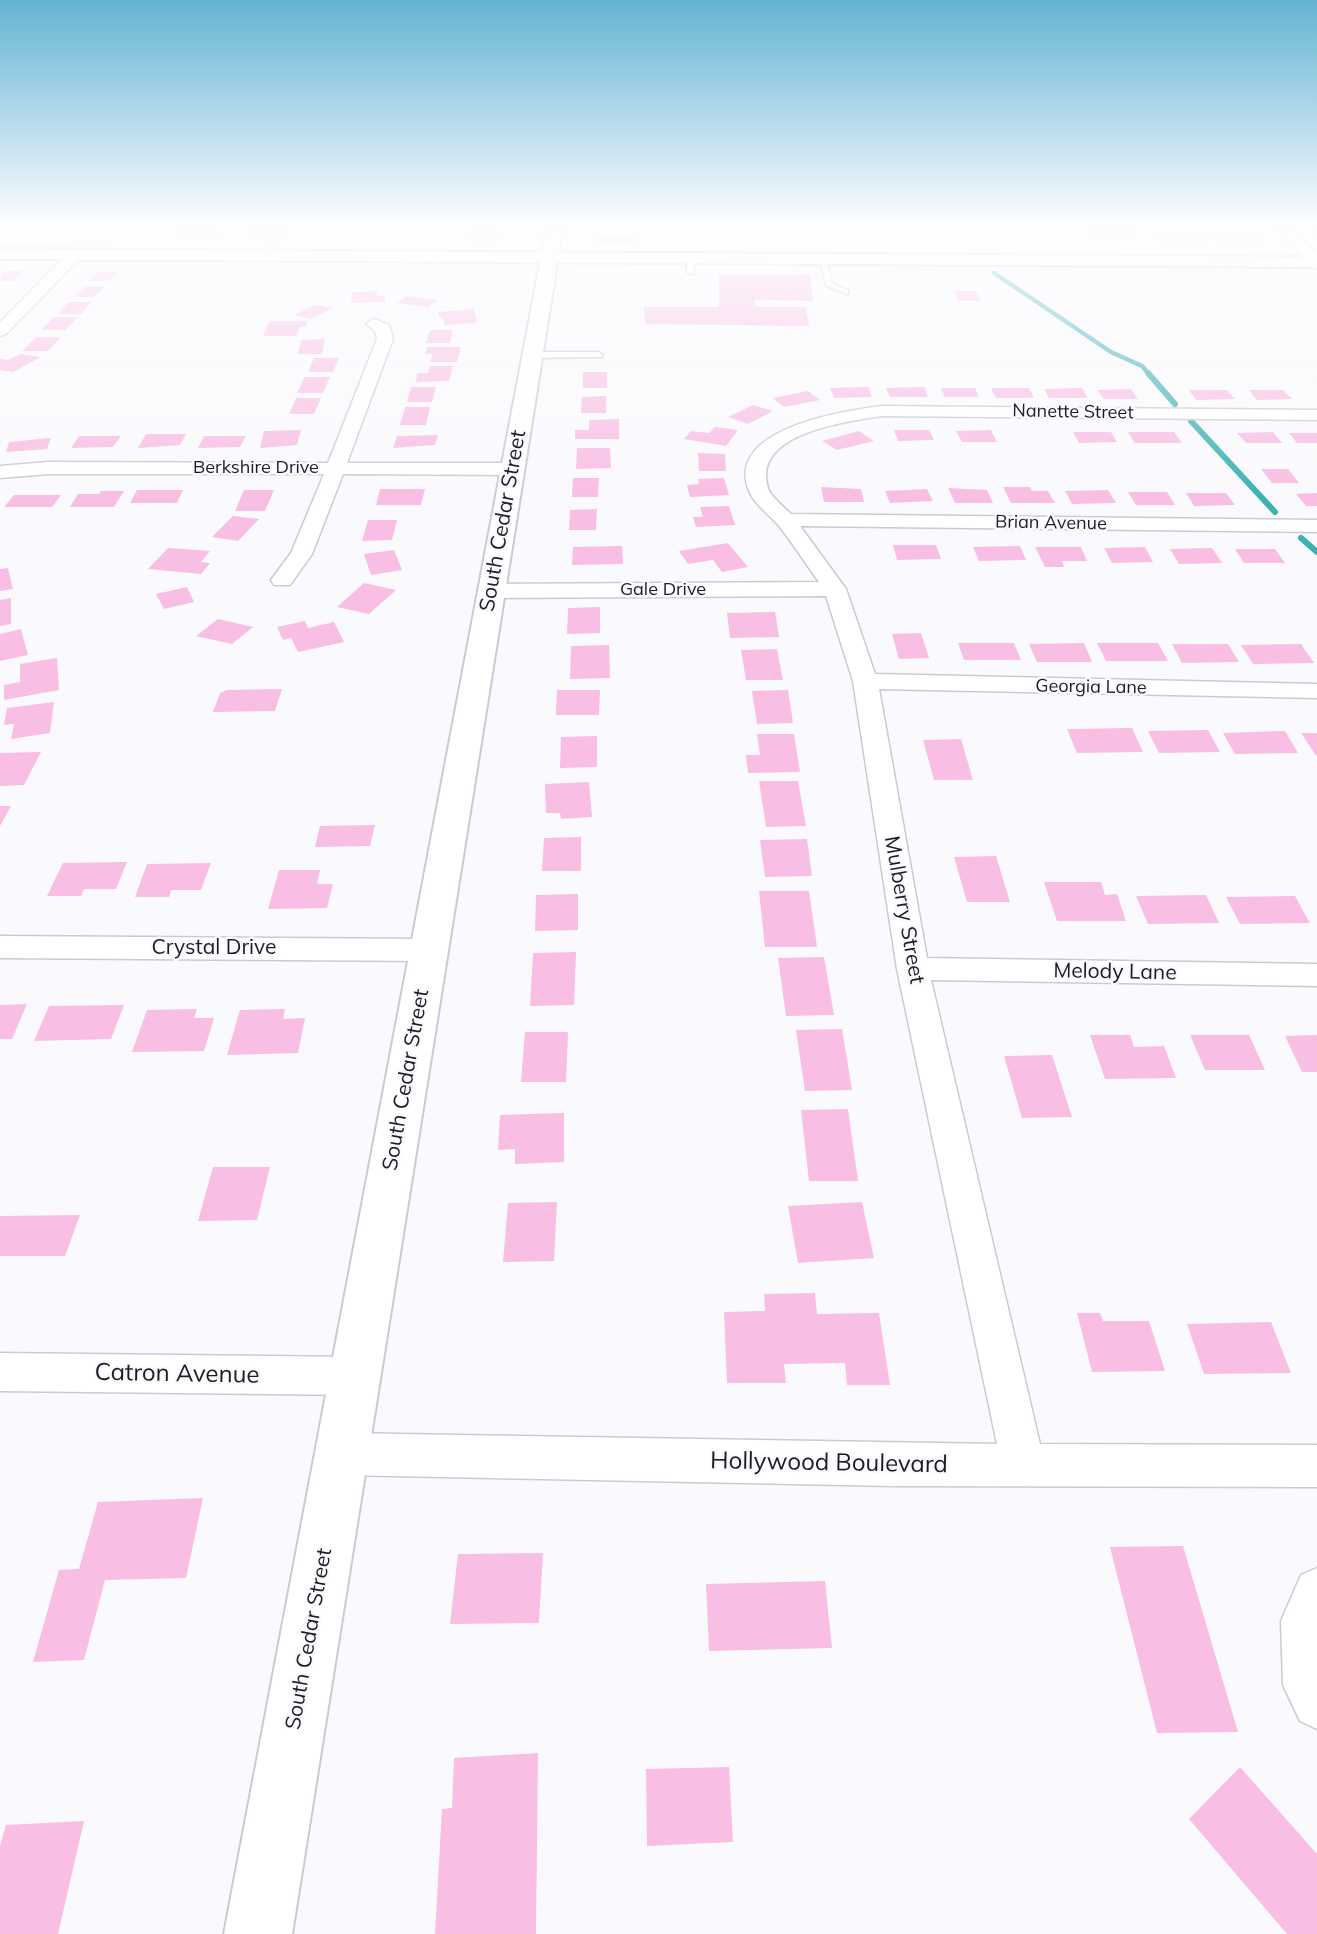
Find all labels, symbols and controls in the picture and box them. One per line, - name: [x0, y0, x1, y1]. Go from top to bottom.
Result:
- street label: Nanette Street: [1012, 400, 1134, 424]
- street label: South Cedar Street: [475, 428, 531, 614]
- street label: Berkshire Drive: [193, 457, 319, 479]
- street label: Brian Avenue: [995, 511, 1107, 535]
- street label: Gale Drive: [620, 579, 706, 601]
- street label: Georgia Lane: [1035, 675, 1147, 699]
- street label: Mulberry Street: [879, 834, 929, 986]
- street label: Crystal Drive: [151, 935, 277, 961]
- street label: Melody Lane: [1053, 958, 1177, 986]
- street label: South Cedar Street: [378, 987, 434, 1173]
- street label: Catron Avenue: [94, 1358, 260, 1390]
- street label: Hollywood Boulevard: [710, 1447, 948, 1479]
- street label: South Cedar Street: [281, 1546, 337, 1732]

